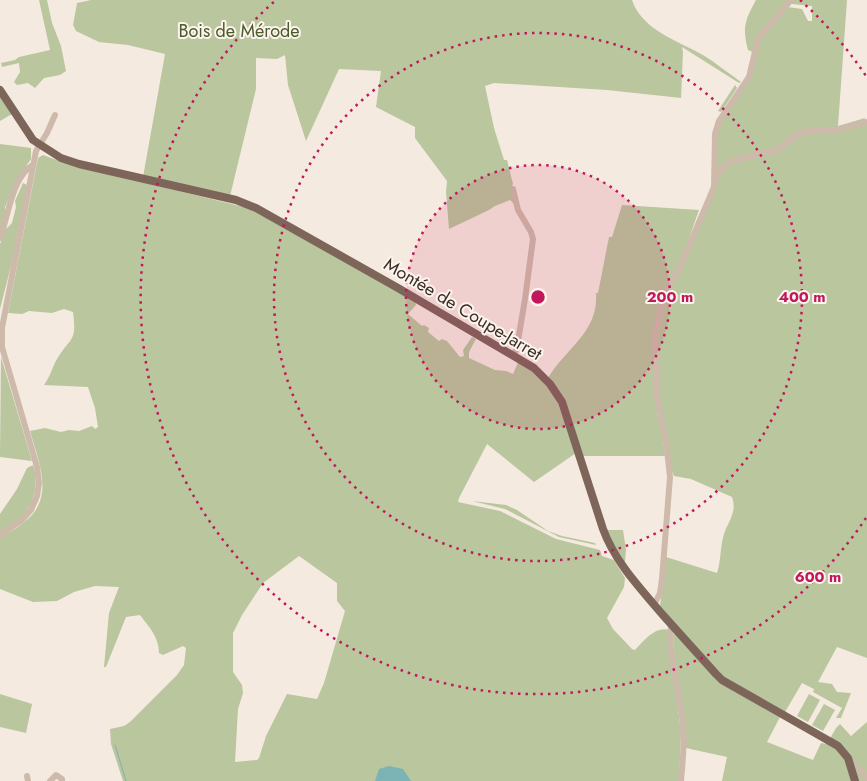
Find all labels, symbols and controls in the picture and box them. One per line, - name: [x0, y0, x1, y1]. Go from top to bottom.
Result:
- park label: Bois de Mérode: [178, 18, 300, 44]
- street label: Montée de Coupe-Jarret: [379, 251, 548, 367]
- text: 200 m: [647, 286, 693, 308]
- text: 400 m: [778, 286, 826, 308]
- centre of rings: [529, 288, 547, 306]
- text: 600 m: [795, 566, 841, 588]

